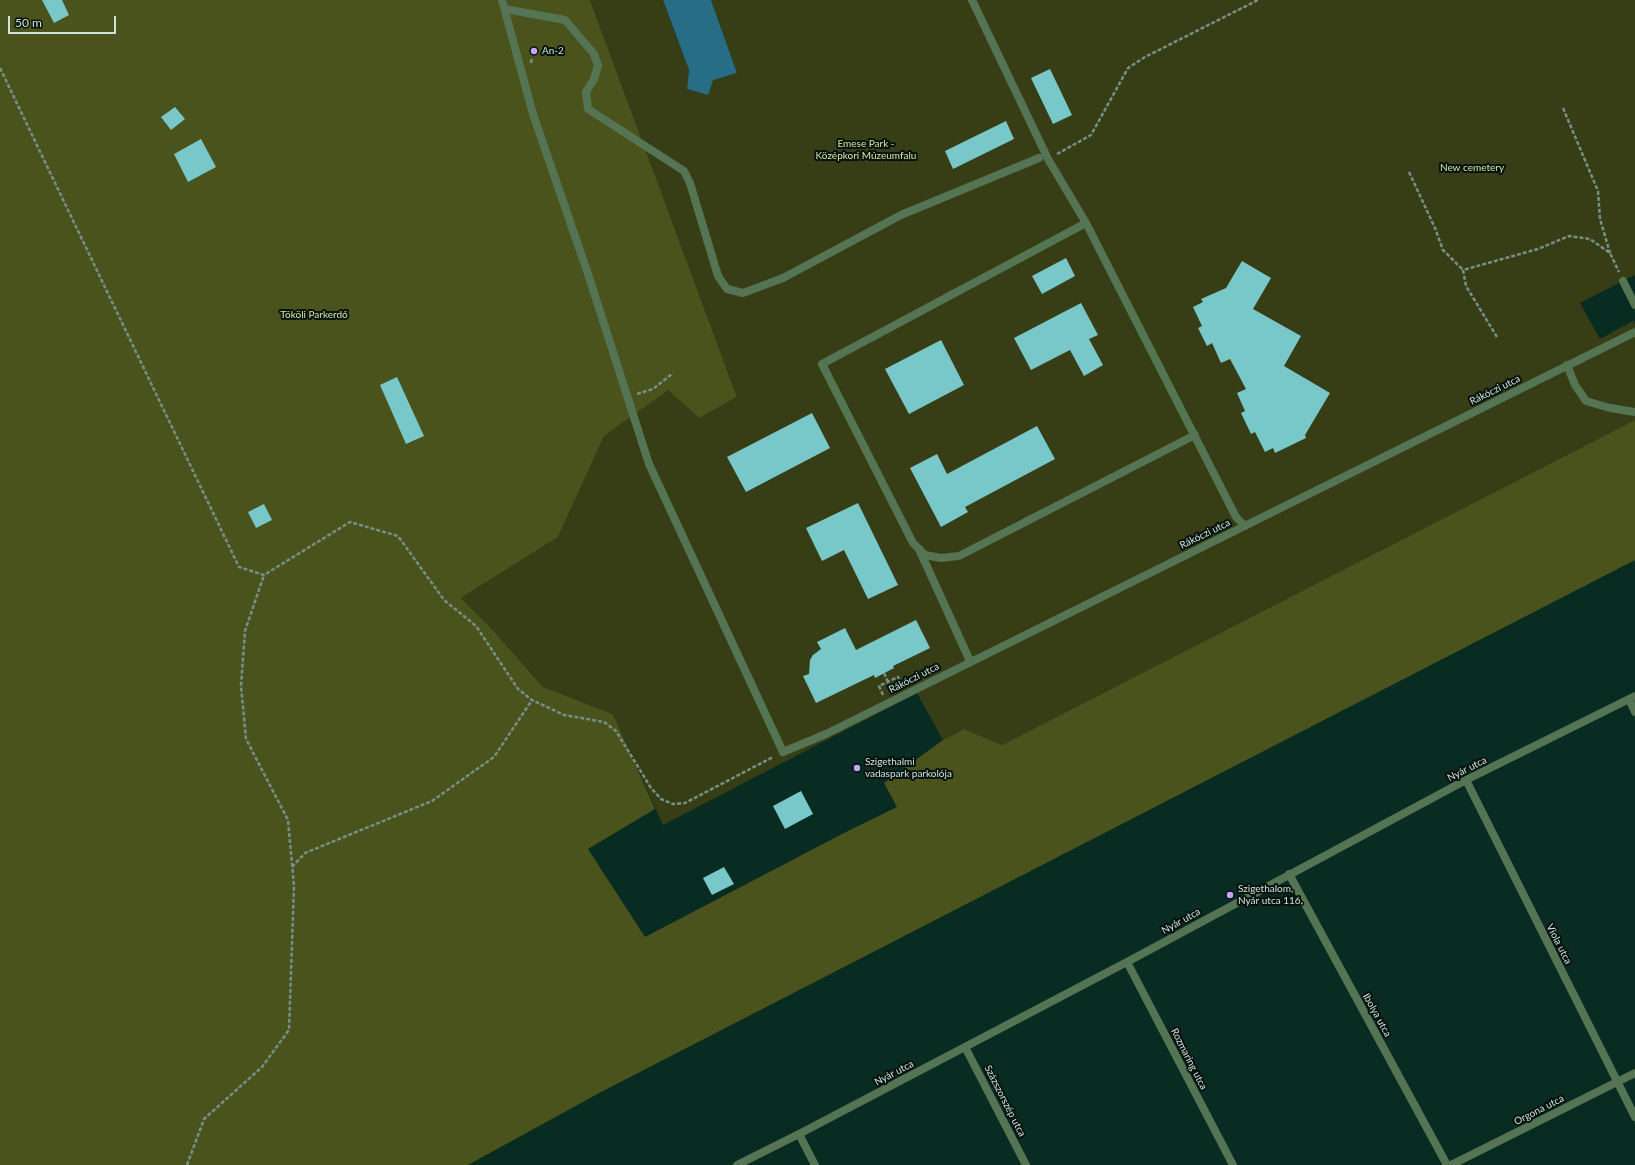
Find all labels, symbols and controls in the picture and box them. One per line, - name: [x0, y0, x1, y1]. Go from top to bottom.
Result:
- scale bar: [10, 8, 118, 34]
- text: 50 m: [15, 15, 42, 30]
- place label: An-2: [542, 45, 564, 57]
- marker: An-2: [529, 46, 539, 56]
- park label: Emese Park - Középkori Múzeumfalu: [816, 138, 916, 162]
- park label: New cemetery: [1440, 162, 1504, 174]
- park label: Tököli Parkerdő: [280, 309, 348, 321]
- street label: Rákóczi utca: [1468, 373, 1522, 407]
- street label: Rákóczi utca: [1178, 517, 1232, 551]
- street label: Rákóczi utca: [887, 660, 941, 696]
- street label: Nyár utca: [1445, 754, 1489, 784]
- place label: Szigethalmi vadaspark parkolója: [865, 756, 952, 780]
- marker: Szigethalmi vadaspark parkolója: [852, 763, 862, 773]
- place label: Szigethalom, Nyár utca 116.: [1238, 883, 1303, 906]
- marker: Szigethalom, Nyár utca 116.: [1225, 890, 1235, 900]
- street label: Nyár utca: [1159, 905, 1203, 937]
- street label: Viola utca: [1544, 922, 1574, 966]
- street label: Ibolya utca: [1360, 991, 1394, 1039]
- street label: Rozmaring utca: [1168, 1026, 1210, 1092]
- street label: Nyár utca: [872, 1058, 916, 1088]
- street label: Százszorszép utca: [982, 1063, 1028, 1139]
- street label: Orgona utca: [1512, 1092, 1566, 1128]

